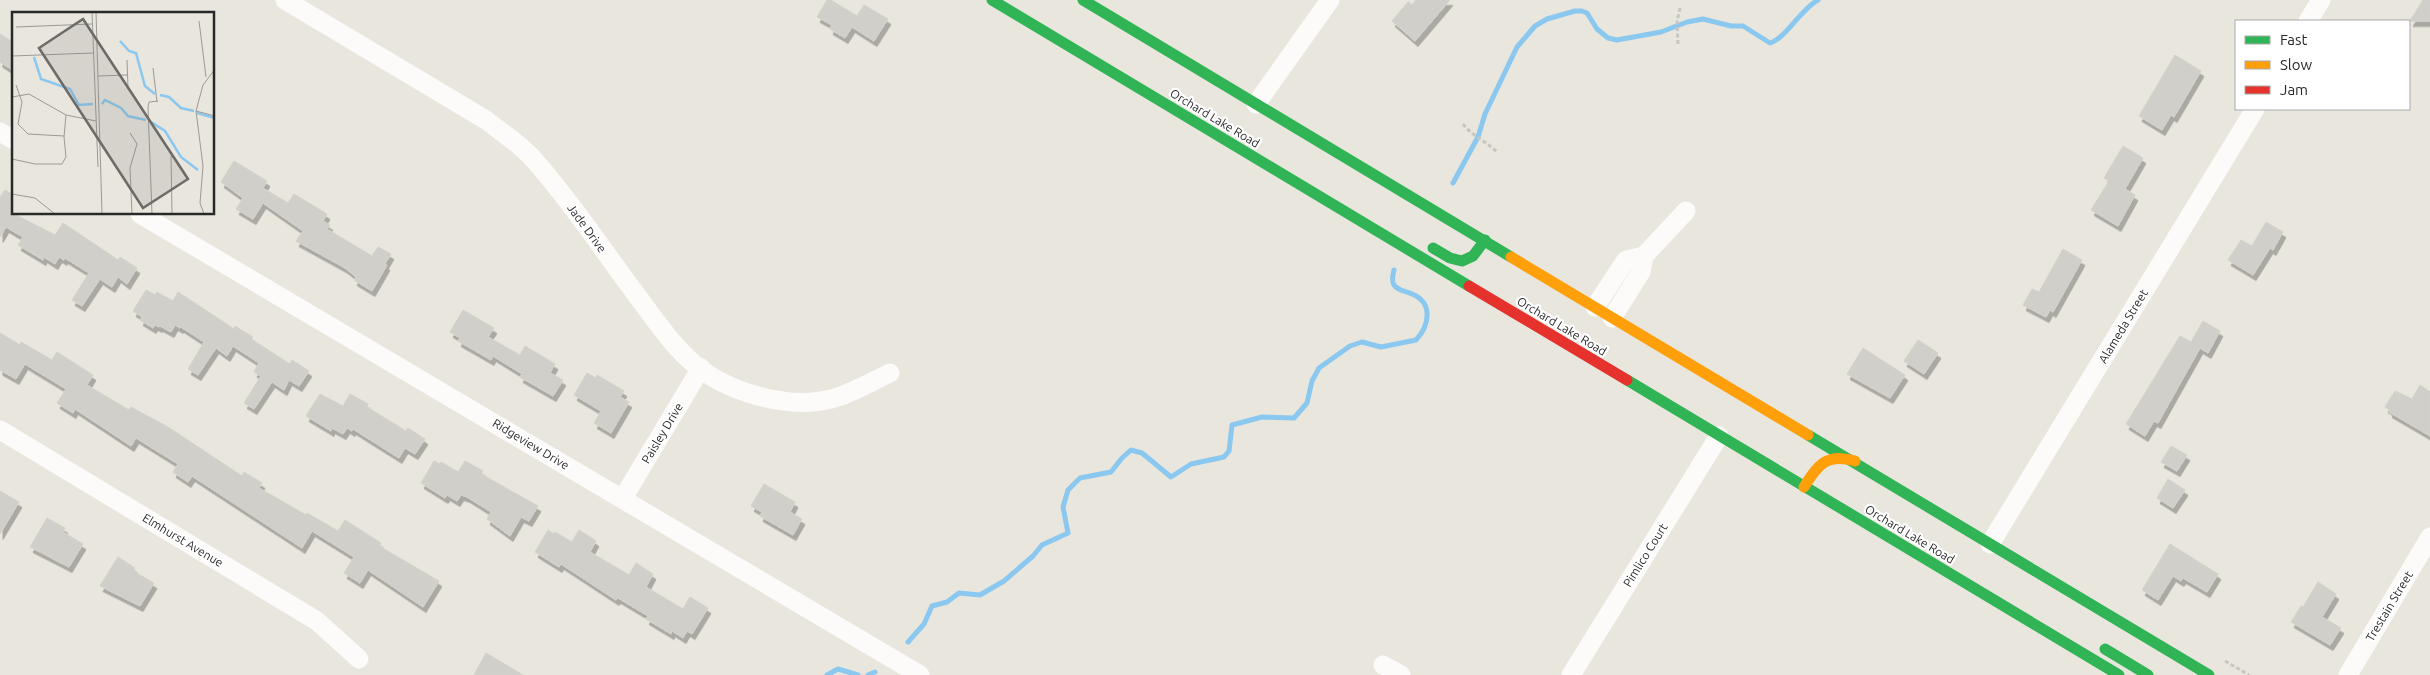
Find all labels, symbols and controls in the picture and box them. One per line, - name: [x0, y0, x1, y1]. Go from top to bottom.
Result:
- inset map: [12, 12, 215, 215]
- legend: [2235, 20, 2410, 110]
- text: Fast: [2280, 31, 2308, 48]
- text: Slow: [2280, 56, 2313, 73]
- text: Jam: [2280, 81, 2308, 98]
- street label: Orchard Lake Road: [1168, 86, 1262, 150]
- street label: Jade Drive: [565, 201, 609, 255]
- street label: Alameda Street: [2096, 287, 2150, 365]
- street label: Orchard Lake Road: [1515, 294, 1609, 358]
- street label: Paisley Drive: [639, 400, 685, 466]
- street label: Ridgeview Drive: [490, 416, 572, 472]
- street label: Orchard Lake Road: [1863, 502, 1957, 566]
- street label: Elmhurst Avenue: [140, 511, 226, 569]
- street label: Pimlico Court: [1620, 521, 1670, 589]
- street label: Trestain Street: [2363, 568, 2415, 643]

